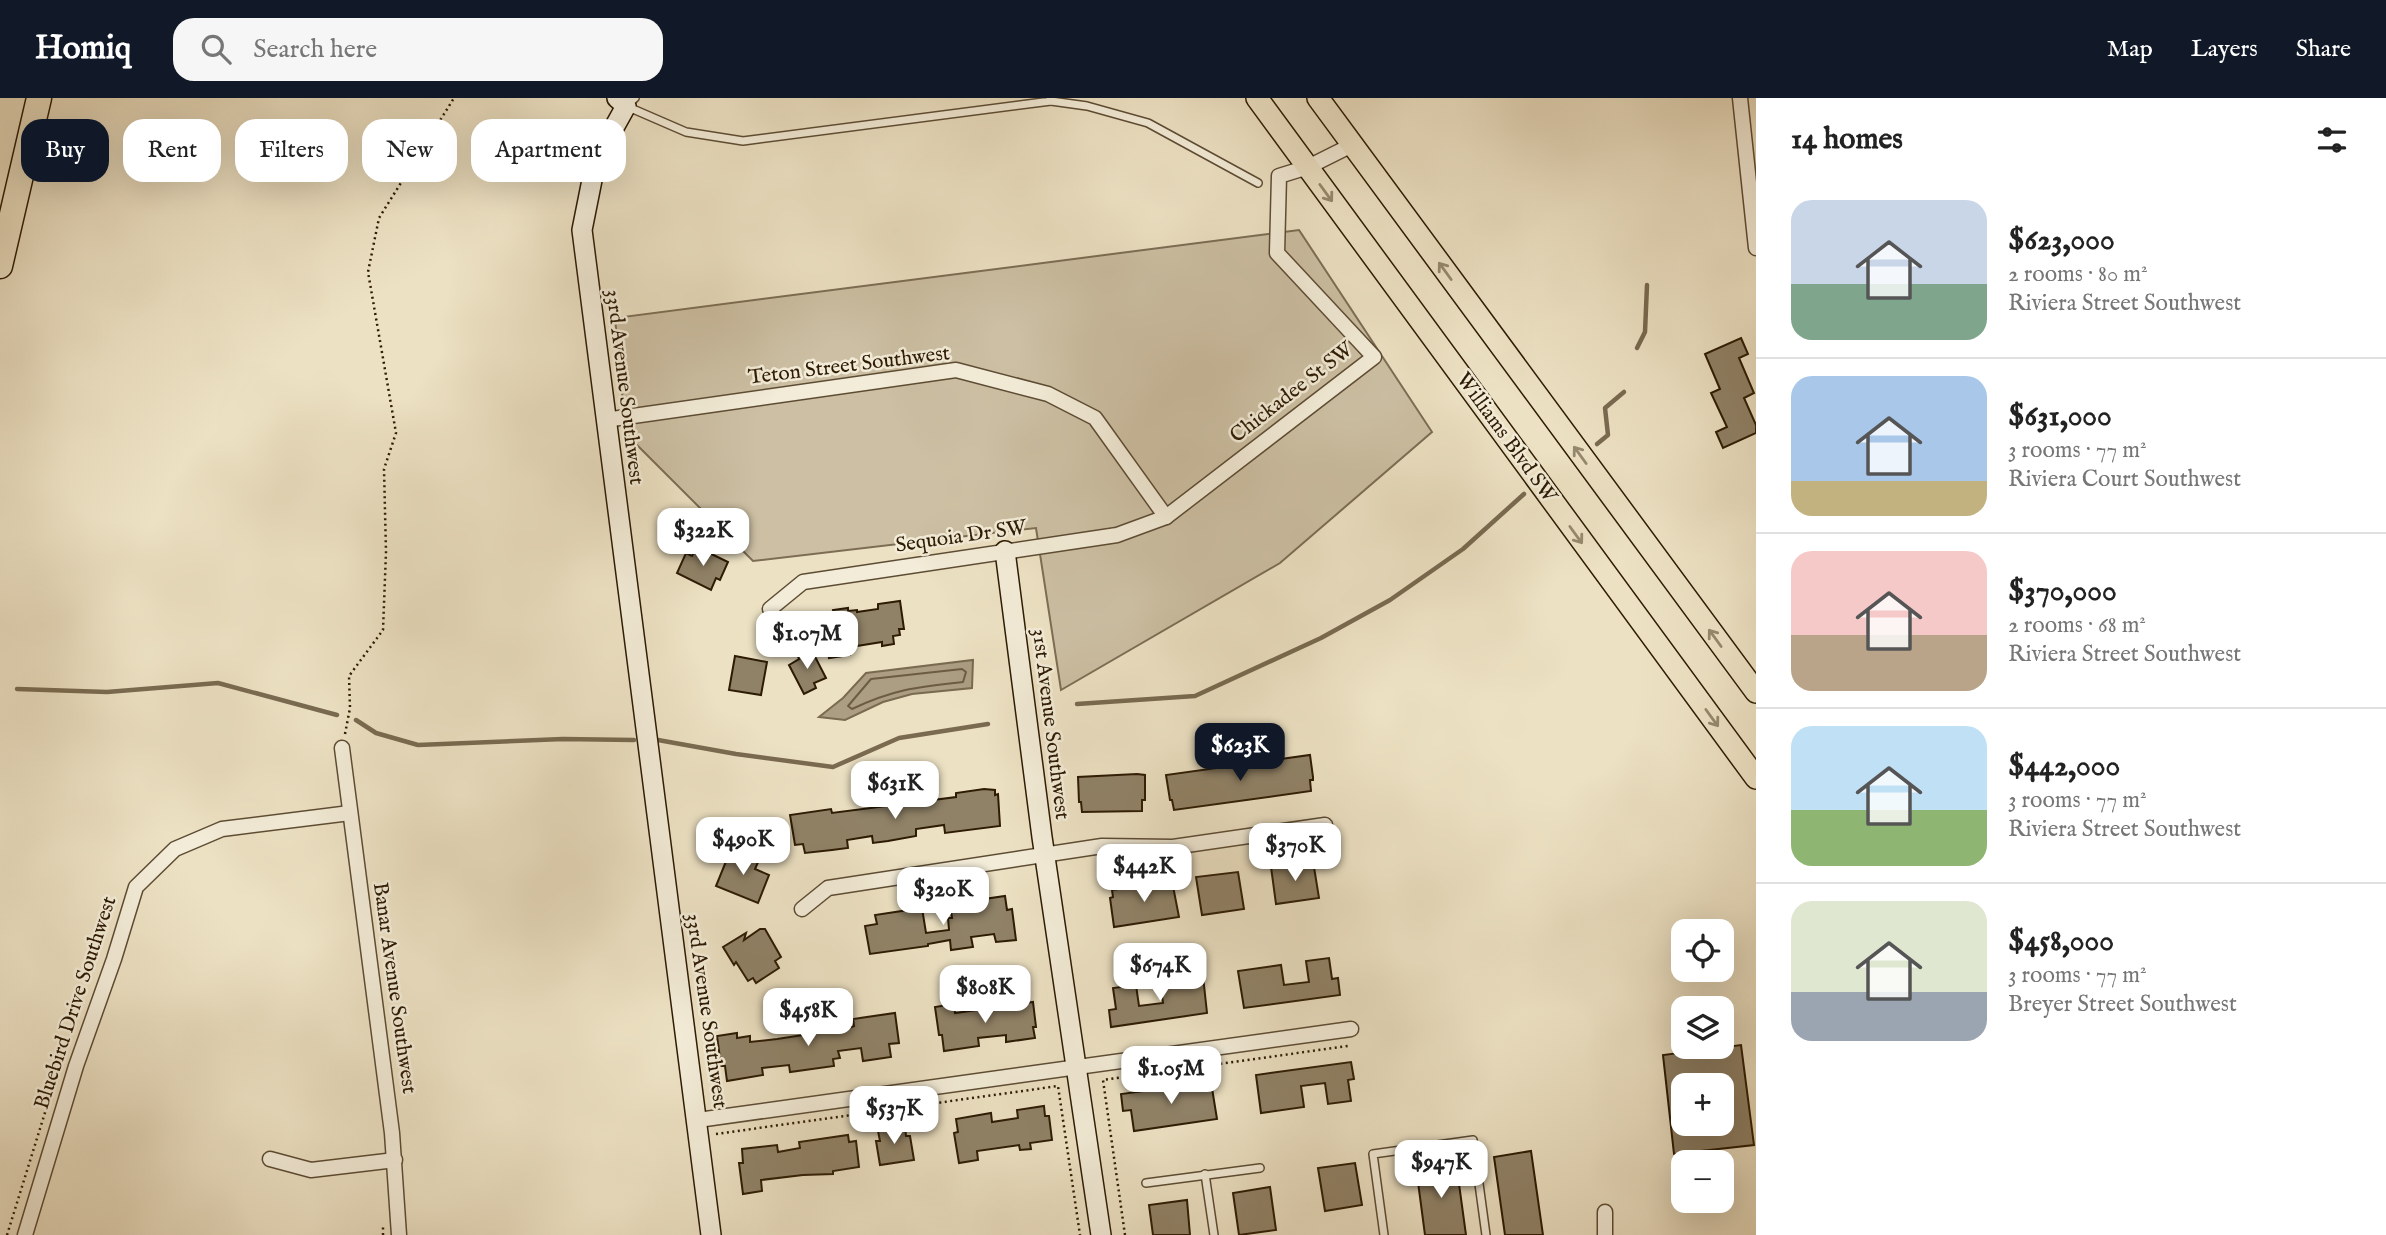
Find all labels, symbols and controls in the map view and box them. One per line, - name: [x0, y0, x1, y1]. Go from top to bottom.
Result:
- search box: [173, 18, 663, 81]
- text: Homiq: [35, 28, 131, 70]
- icon: search: [197, 30, 235, 68]
- text: Search here: [253, 33, 377, 66]
- text: Map: [2107, 34, 2153, 65]
- text: Layers: [2191, 34, 2258, 65]
- text: Share: [2296, 34, 2351, 65]
- chip: Buy: [21, 119, 109, 182]
- chip: Rent: [123, 119, 221, 182]
- chip: Filters: [235, 119, 348, 182]
- chip: New: [362, 119, 457, 182]
- chip: Apartment: [471, 119, 626, 182]
- text: 14 homes: [1791, 121, 1903, 159]
- icon: filters: [2313, 121, 2351, 159]
- one-way arrow: [1319, 183, 1334, 202]
- text: $623,000: [2008, 222, 2115, 260]
- icon: home: [1847, 228, 1931, 312]
- text: 2 rooms · 80 m²: [2008, 260, 2148, 289]
- one-way arrow: [1438, 263, 1453, 281]
- street label: 33rd Avenue Southwest: [599, 288, 649, 486]
- text: Riviera Street Southwest: [2008, 289, 2241, 318]
- street label: Chickadee St SW: [1225, 336, 1360, 450]
- street label: Teton Street Southwest: [747, 340, 951, 392]
- street label: Williams Blvd SW: [1449, 367, 1563, 509]
- text: $631,000: [2008, 398, 2112, 436]
- icon: home: [1847, 404, 1931, 488]
- text: 3 rooms · 77 m²: [2008, 436, 2147, 465]
- one-way arrow: [1573, 446, 1588, 464]
- text: Riviera Court Southwest: [2008, 465, 2241, 494]
- pin: $322K: [654, 508, 752, 568]
- street label: Sequoia Dr SW: [894, 514, 1029, 560]
- text: $322K: [673, 516, 733, 545]
- one-way arrow: [1569, 525, 1584, 543]
- text: $370,000: [2008, 573, 2117, 611]
- icon: home: [1847, 579, 1931, 663]
- text: 2 rooms · 68 m²: [2008, 611, 2146, 640]
- pin: $1.07M: [750, 612, 864, 671]
- text: $1.07M: [772, 619, 842, 648]
- street label: 31st Avenue Southwest: [1025, 627, 1075, 821]
- one-way arrow: [1708, 629, 1723, 647]
- text: Riviera Street Southwest: [2008, 640, 2241, 669]
- one-way arrow: [1704, 708, 1719, 726]
- pin: $623K: [1191, 724, 1289, 783]
- text: $623K: [1211, 731, 1269, 760]
- text: $442,000: [2008, 748, 2120, 786]
- icon: home: [1847, 754, 1931, 838]
- pin: $631K: [846, 762, 944, 821]
- text: $631K: [867, 769, 923, 798]
- text: 3 rooms · 77 m²: [2008, 786, 2147, 815]
- text: Riviera Street Southwest: [2008, 815, 2241, 844]
- pin: $490K: [694, 818, 792, 877]
- pin: $370K: [1246, 824, 1344, 883]
- text: $490K: [712, 825, 774, 854]
- text: $370K: [1265, 831, 1325, 860]
- pin: $442K: [1095, 844, 1193, 904]
- text: $442K: [1113, 852, 1175, 881]
- pin: $320K: [894, 868, 992, 927]
- text: $320K: [913, 875, 973, 904]
- street label: Banar Avenue Southwest: [366, 881, 422, 1095]
- street label: Bluebird Drive Southwest: [29, 893, 123, 1113]
- street label: 33rd Avenue Southwest: [679, 912, 733, 1110]
- map controls: [1671, 919, 1734, 1213]
- button: locate: [1671, 919, 1734, 982]
- text: $458,000: [2008, 923, 2114, 961]
- icon: home: [1847, 929, 1931, 1013]
- pin: $674K: [1111, 944, 1209, 1003]
- text: $674K: [1129, 951, 1191, 980]
- text: 3 rooms · 77 m²: [2008, 961, 2147, 990]
- pin: $808K: [936, 965, 1034, 1025]
- text: $808K: [956, 973, 1014, 1002]
- pin: $458K: [759, 988, 857, 1048]
- text: Breyer Street Southwest: [2008, 990, 2237, 1019]
- text: $458K: [779, 996, 837, 1025]
- button: layers: [1671, 996, 1734, 1059]
- pin: $1.05M: [1114, 1046, 1228, 1106]
- text: $1.05M: [1137, 1054, 1205, 1083]
- button: +: [1671, 1073, 1734, 1136]
- pin: $537K: [845, 1086, 943, 1146]
- text: $537K: [865, 1094, 923, 1123]
- pin: $947K: [1392, 1140, 1490, 1200]
- text: $947K: [1411, 1148, 1471, 1177]
- button: −: [1671, 1150, 1734, 1213]

